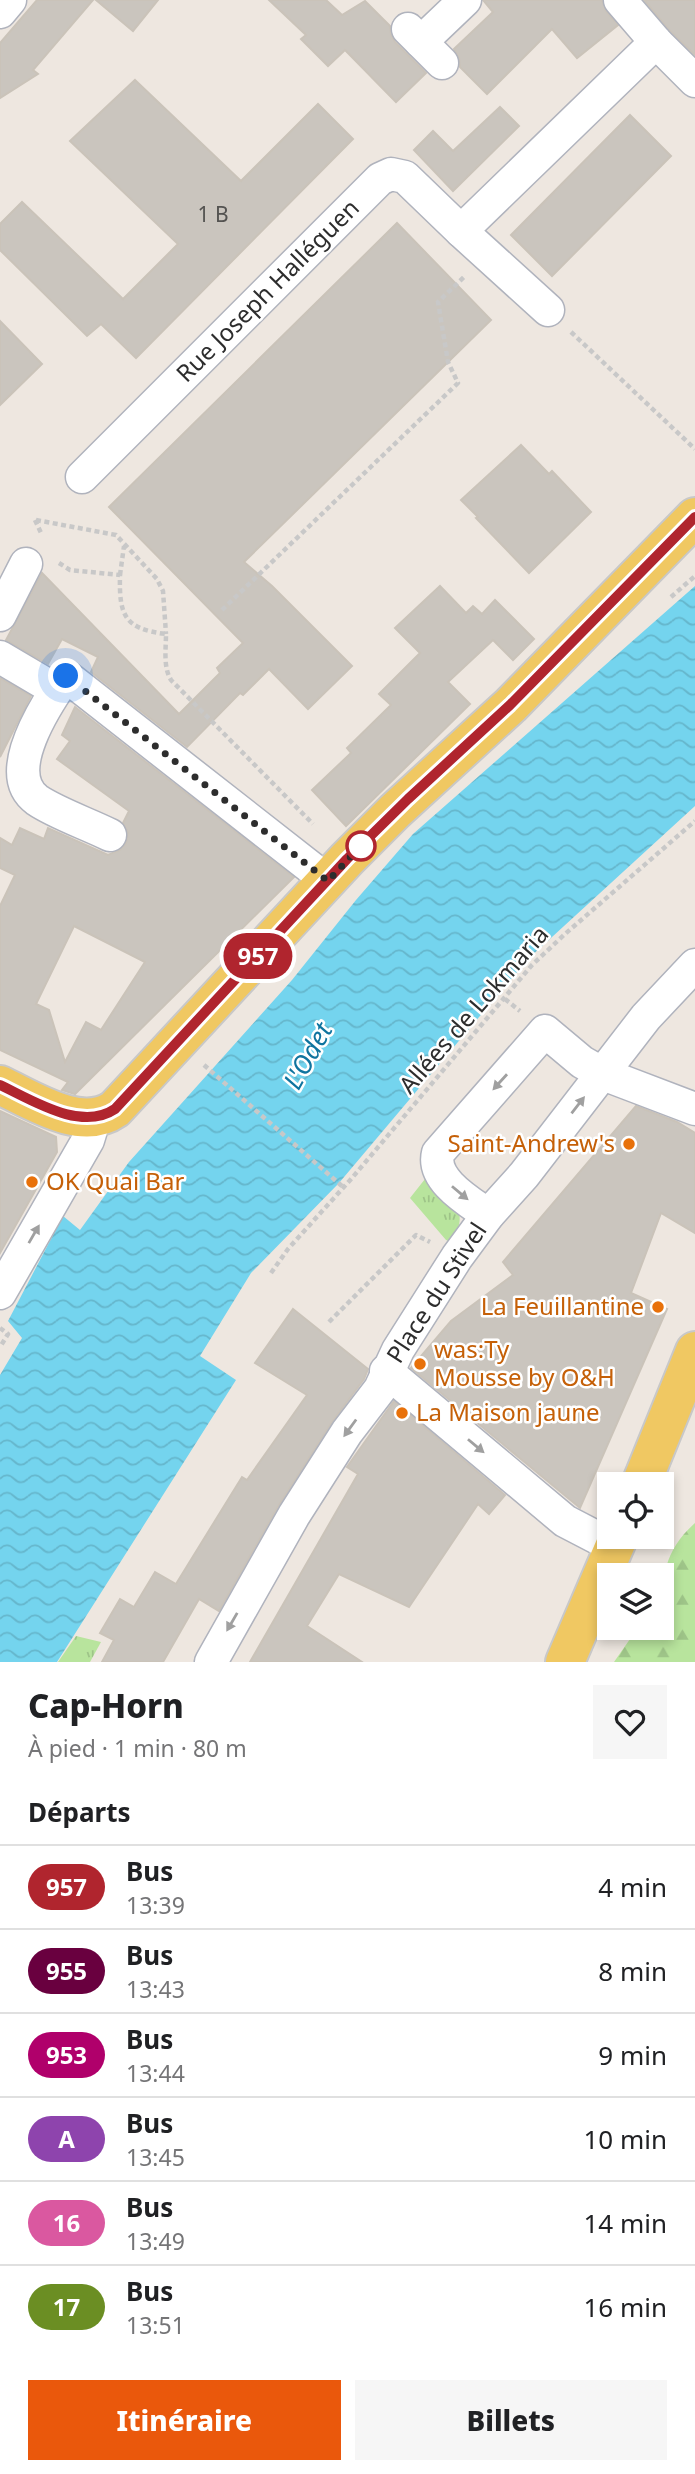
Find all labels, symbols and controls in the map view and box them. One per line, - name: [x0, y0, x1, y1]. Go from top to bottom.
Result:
- street label: Rue Joseph Halléguen: [168, 191, 366, 389]
- house number: 1 B: [197, 200, 229, 228]
- your location: [48, 658, 83, 693]
- unlabelled marker: [346, 831, 376, 861]
- street label: Allées de Lokmaria: [391, 918, 555, 1100]
- line badge: 957: [218, 933, 298, 979]
- text: 957: [237, 939, 279, 972]
- water label: L'Odet: [274, 1014, 341, 1096]
- one-way arrow: [492, 1073, 508, 1091]
- one-way arrow: [571, 1097, 586, 1115]
- place label: Saint-Andrew's: [448, 1126, 615, 1159]
- marker: Saint-Andrew's: [621, 1136, 637, 1152]
- place label: OK Quai Bar: [46, 1164, 184, 1197]
- marker: OK Quai Bar: [24, 1174, 40, 1190]
- one-way arrow: [452, 1185, 469, 1200]
- street label: Place du Stivel: [378, 1216, 493, 1369]
- one-way arrow: [28, 1225, 40, 1244]
- place label: La Feuillantine: [481, 1289, 644, 1322]
- marker: La Feuillantine: [650, 1299, 666, 1315]
- place label: was:Ty Mousse by O&H: [434, 1332, 615, 1393]
- marker: was:Ty Mousse by O&H: [412, 1356, 428, 1372]
- place label: La Maison jaune: [416, 1395, 600, 1428]
- marker: La Maison jaune: [394, 1405, 410, 1421]
- one-way arrow: [343, 1419, 357, 1437]
- one-way arrow: [467, 1439, 485, 1454]
- map controls: [597, 1472, 674, 1640]
- button: locate: [597, 1472, 674, 1549]
- button: layers: [597, 1563, 674, 1640]
- one-way arrow: [226, 1613, 238, 1632]
- text: Cap-Horn: [28, 1683, 184, 1728]
- button: heart: [593, 1685, 667, 1759]
- text: À pied · 1 min · 80 m: [28, 1732, 247, 1764]
- text: Départs: [28, 1794, 131, 1830]
- text: Bus: [126, 1853, 173, 1889]
- text: 4 min: [598, 1869, 667, 1905]
- text: 957: [46, 1870, 87, 1903]
- text: 13:39: [126, 1889, 185, 1921]
- text: Bus: [126, 1937, 173, 1973]
- text: 8 min: [598, 1953, 667, 1989]
- text: 955: [46, 1954, 87, 1987]
- text: 13:43: [126, 1973, 185, 2005]
- text: Bus: [126, 2021, 173, 2057]
- text: 9 min: [598, 2037, 667, 2073]
- text: 953: [46, 2038, 87, 2071]
- text: 13:44: [126, 2057, 185, 2089]
- text: Bus: [126, 2105, 173, 2141]
- text: 10 min: [583, 2121, 667, 2157]
- text: A: [58, 2122, 75, 2155]
- text: 13:45: [126, 2141, 185, 2173]
- text: Bus: [126, 2189, 173, 2225]
- text: 14 min: [583, 2205, 667, 2241]
- text: 16: [53, 2206, 80, 2239]
- text: 13:49: [126, 2225, 185, 2257]
- text: Bus: [126, 2273, 173, 2309]
- text: 16 min: [583, 2289, 667, 2325]
- text: 17: [53, 2290, 80, 2323]
- text: 13:51: [126, 2309, 185, 2341]
- button: Itinéraire: [28, 2380, 341, 2460]
- button: Billets: [355, 2380, 667, 2460]

